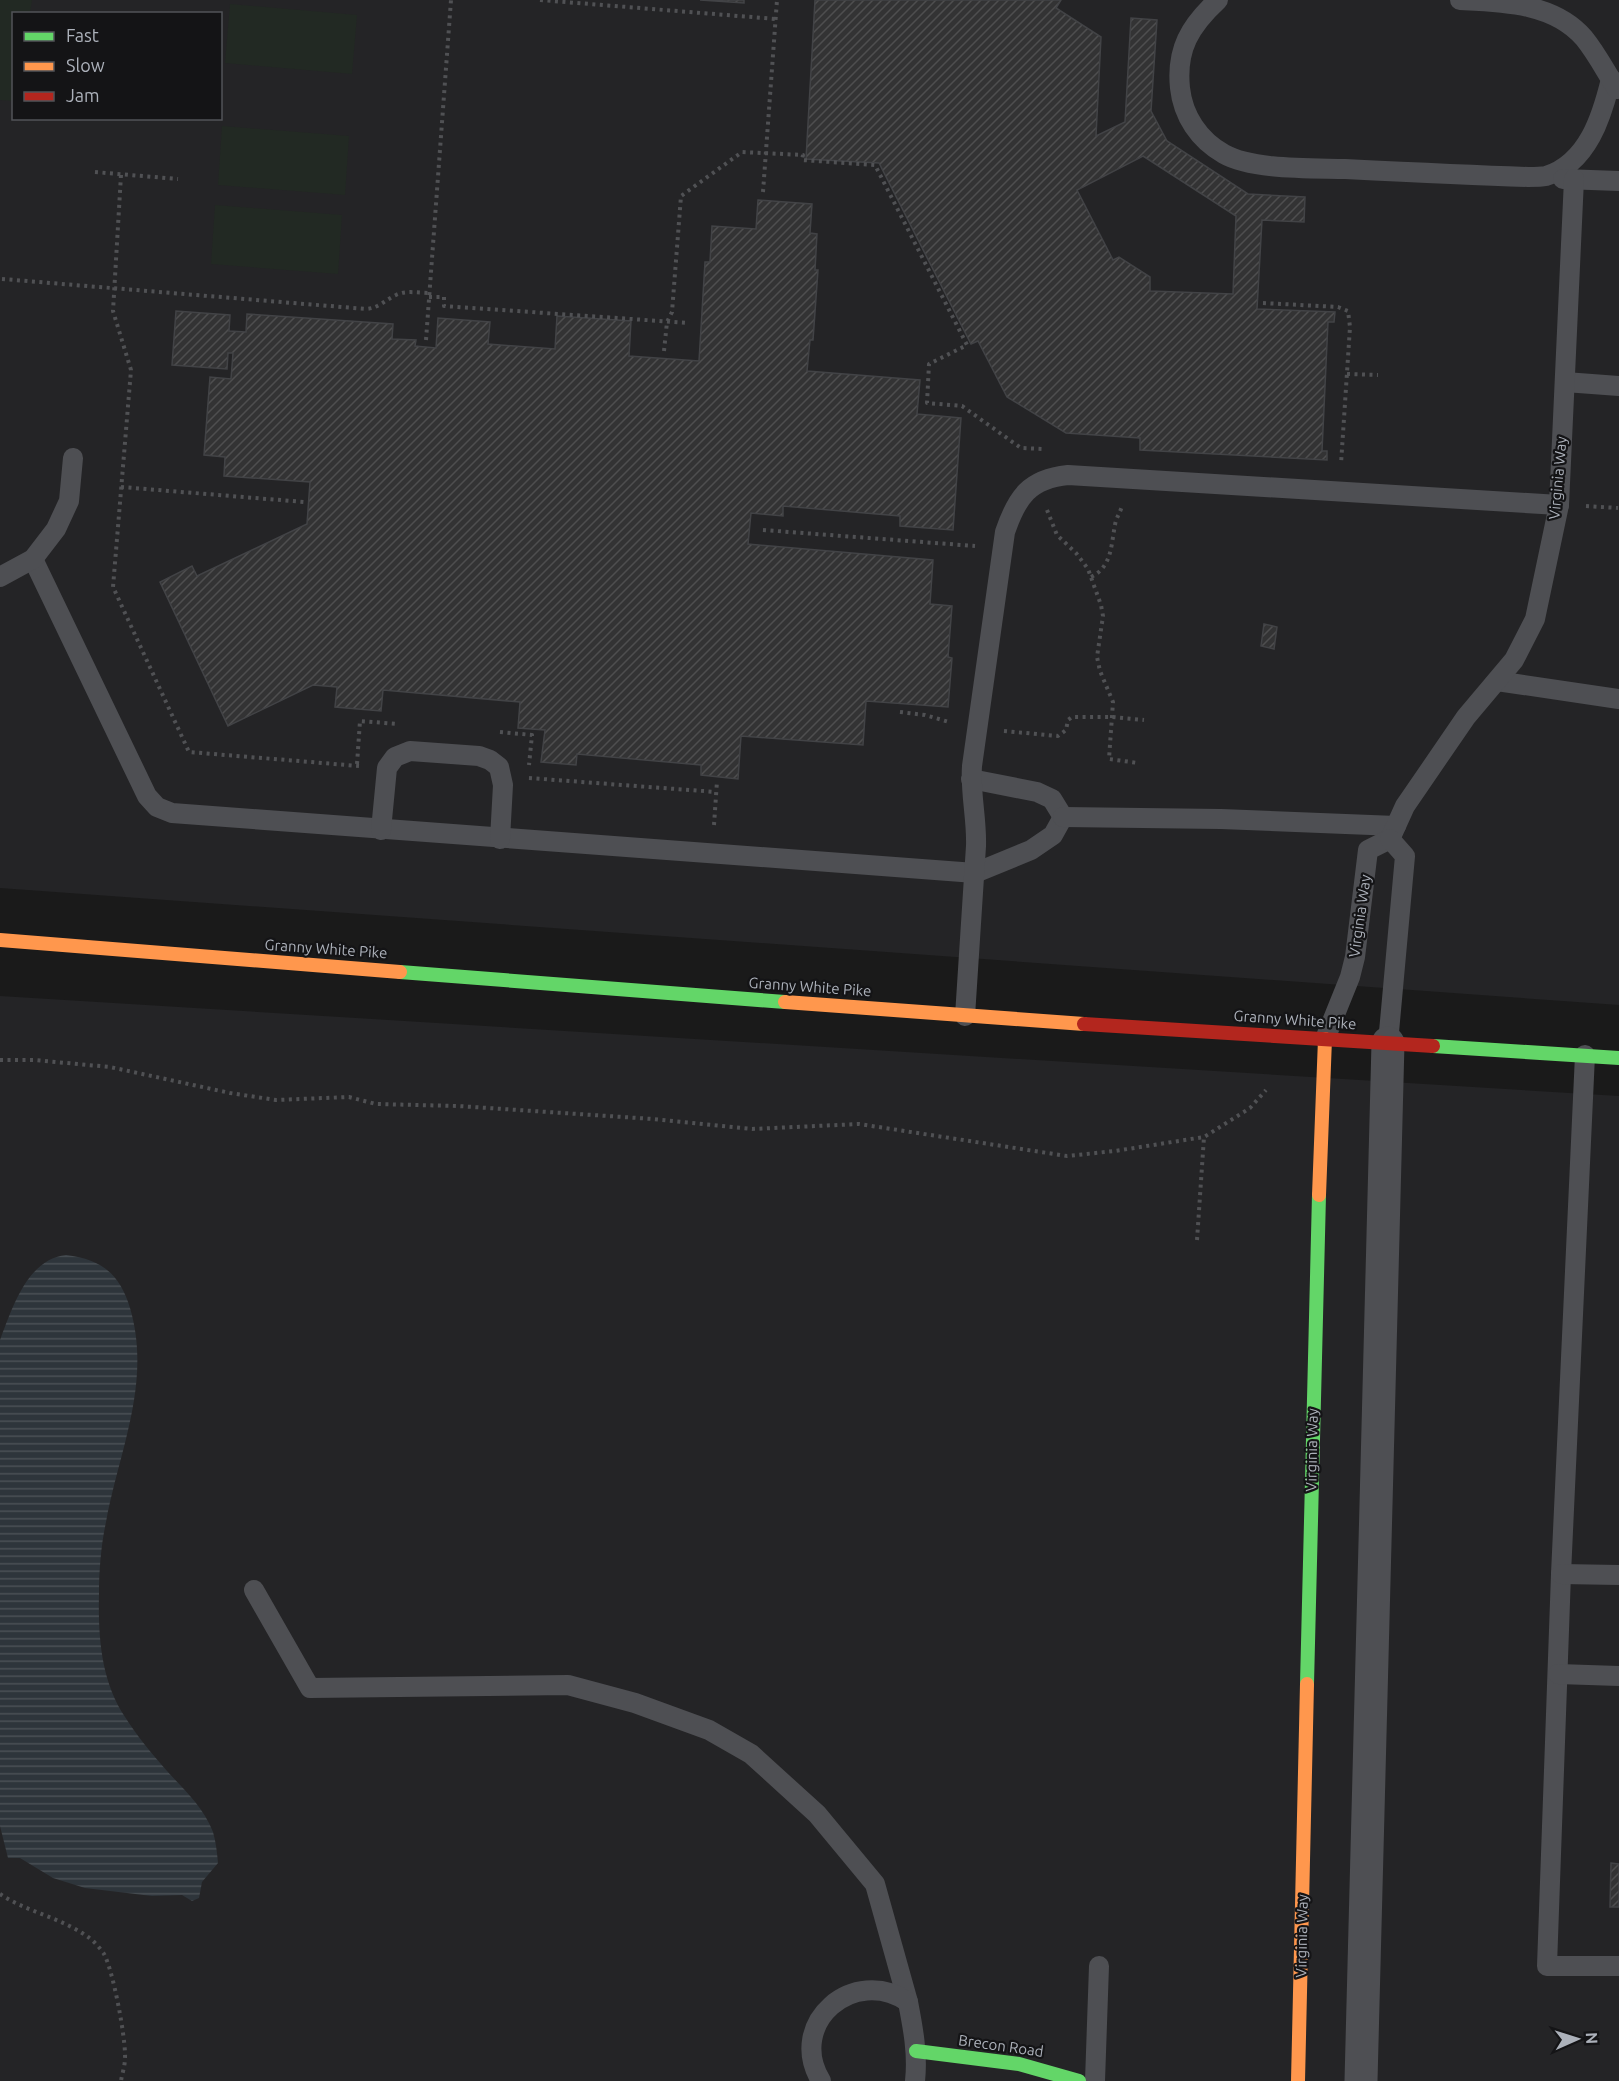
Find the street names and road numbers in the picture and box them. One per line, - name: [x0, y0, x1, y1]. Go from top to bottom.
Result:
- street label: Virginia Way: [1545, 436, 1570, 520]
- street label: Virginia Way: [1345, 873, 1374, 958]
- street label: Granny White Pike: [264, 936, 388, 961]
- street label: Granny White Pike: [748, 974, 872, 999]
- street label: Granny White Pike: [1233, 1007, 1357, 1032]
- street label: Virginia Way: [1302, 1408, 1321, 1492]
- street label: Virginia Way: [1292, 1894, 1311, 1978]
- street label: Brecon Road: [957, 2031, 1045, 2060]

